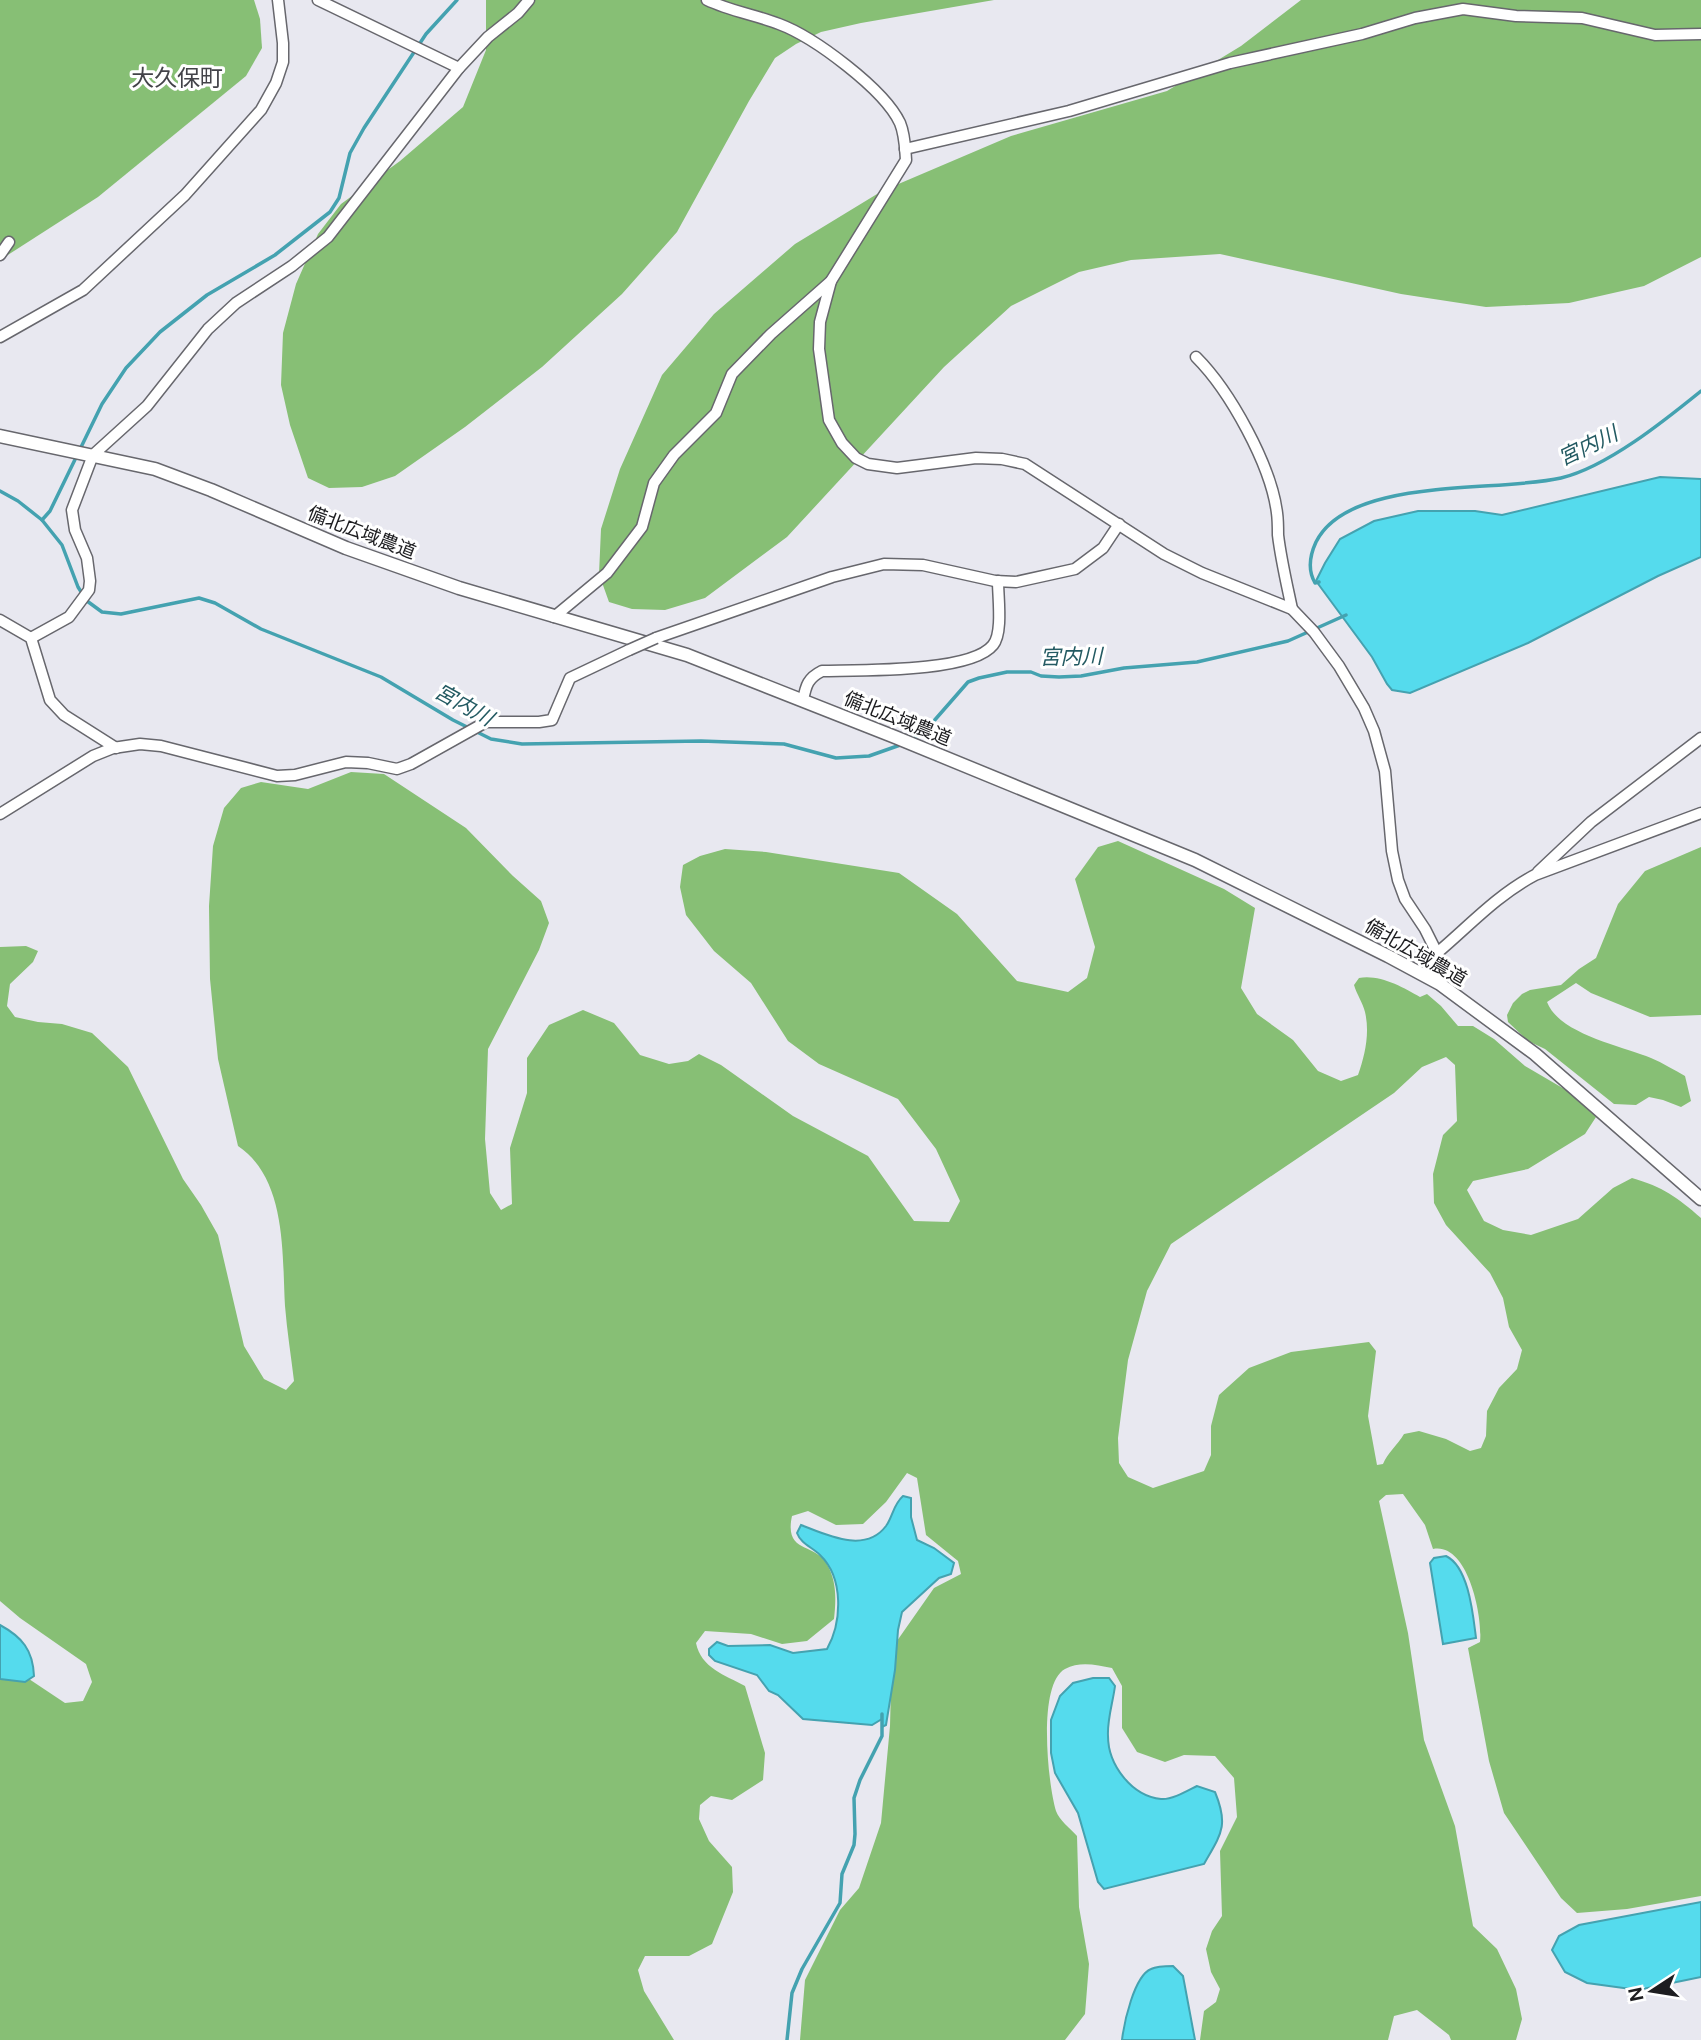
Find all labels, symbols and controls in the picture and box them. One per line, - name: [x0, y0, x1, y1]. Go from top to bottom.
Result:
- district label: 大久保町: [131, 63, 223, 93]
- water label: 宮内川: [1554, 419, 1624, 472]
- street label: 備北広域農道: [304, 500, 420, 565]
- water label: 宮内川: [1039, 642, 1105, 672]
- water label: 宮内川: [430, 677, 500, 733]
- street label: 備北広域農道: [840, 686, 955, 751]
- street label: 備北広域農道: [1360, 913, 1471, 992]
- north arrow: [1617, 1956, 1687, 2026]
- text: N: [1622, 1985, 1650, 2004]

